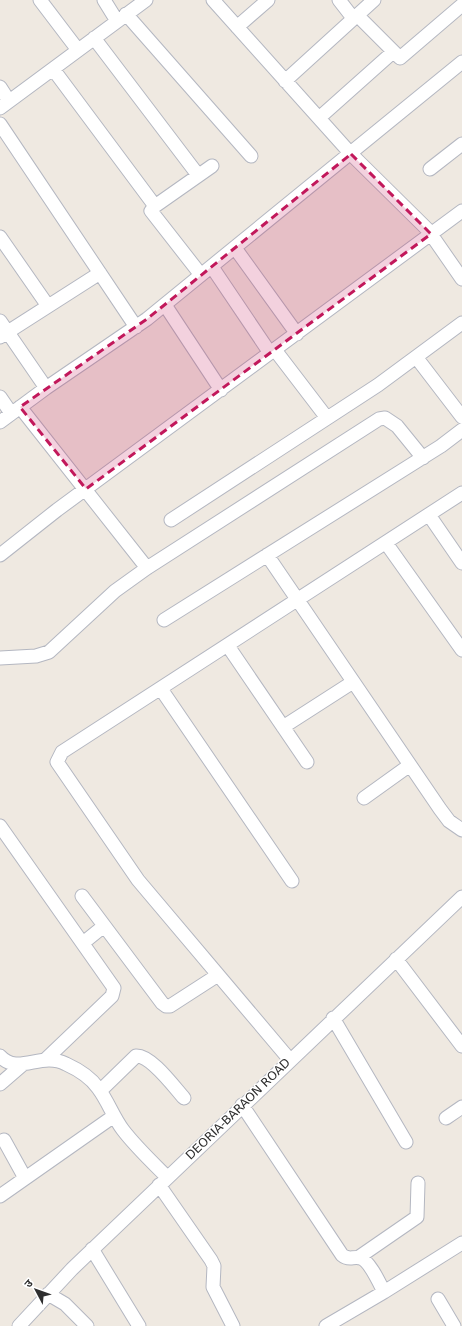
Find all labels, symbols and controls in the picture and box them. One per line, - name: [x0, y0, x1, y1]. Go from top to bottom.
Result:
- street label: DEORIA-BARAON ROAD: [183, 1055, 293, 1163]
- north arrow: [16, 1270, 56, 1310]
- text: उ: [22, 1277, 36, 1290]

